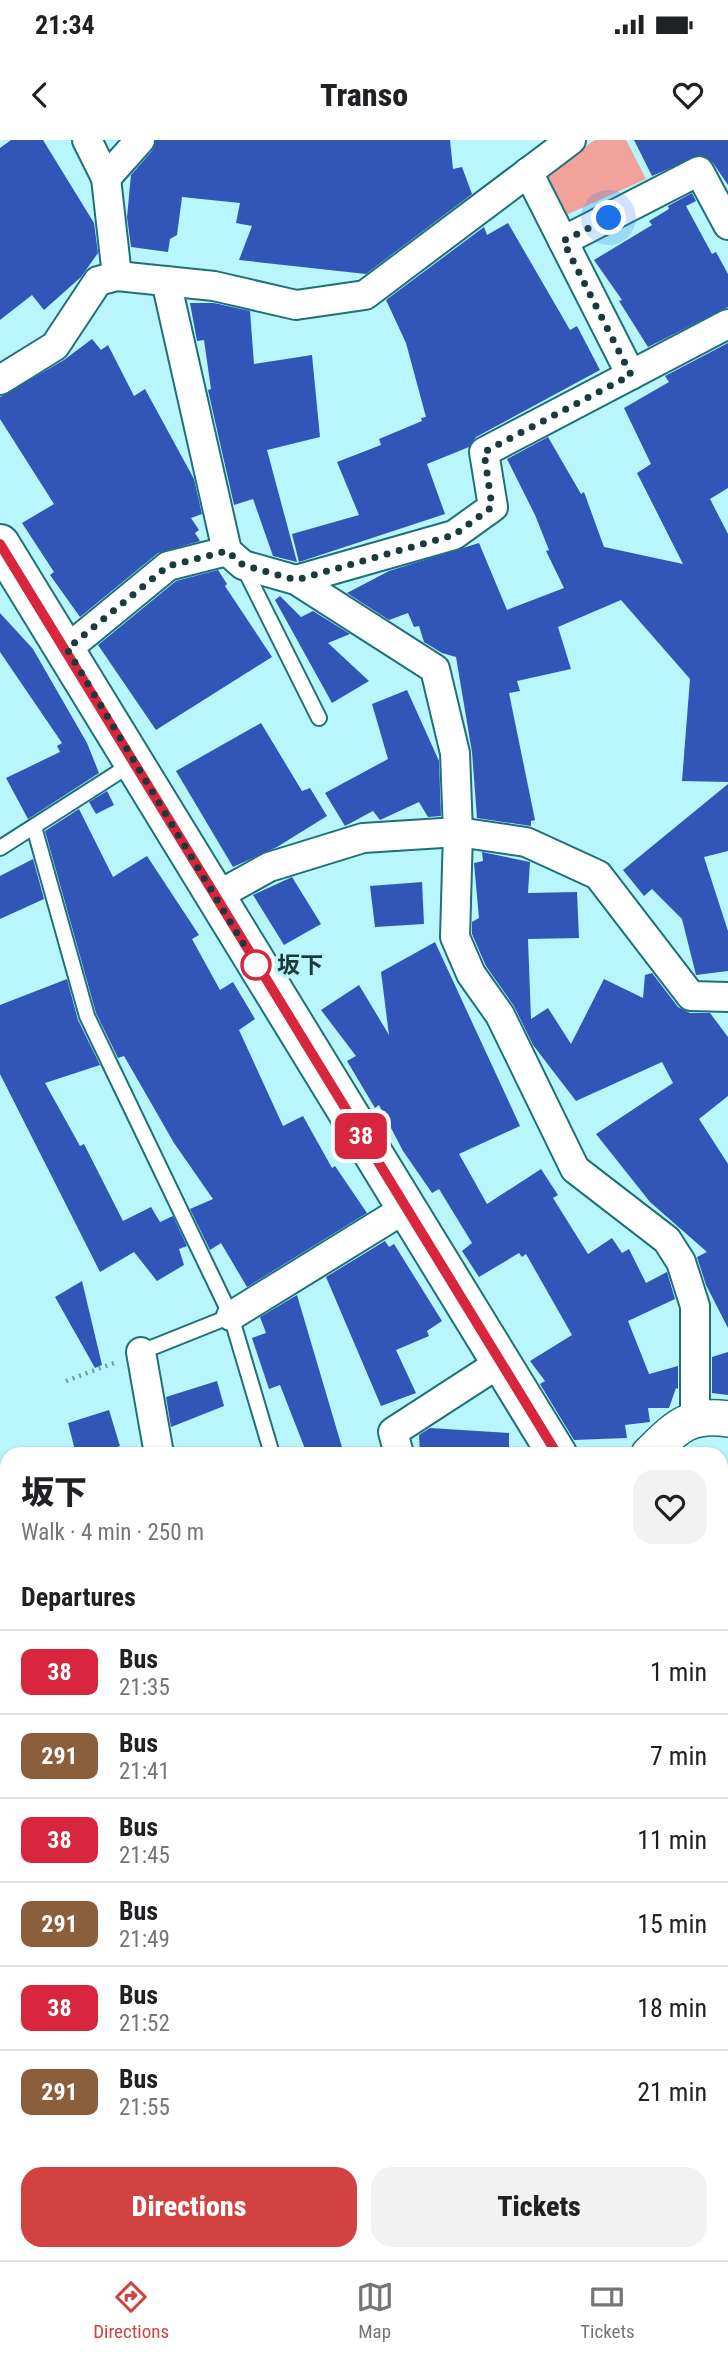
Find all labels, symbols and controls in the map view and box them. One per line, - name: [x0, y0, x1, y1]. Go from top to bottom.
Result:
- text: 21:34: [35, 10, 95, 40]
- icon: back: [21, 76, 59, 114]
- text: Transo: [320, 76, 408, 114]
- icon: heart: [669, 76, 707, 114]
- your location: [591, 200, 626, 235]
- marker: 坂下: [241, 950, 271, 980]
- place label: 坂下: [277, 952, 323, 979]
- line badge: 38: [330, 1113, 392, 1159]
- text: 38: [349, 1122, 373, 1150]
- button: heart: [633, 1470, 707, 1544]
- text: 坂下: [21, 1473, 87, 1512]
- text: Walk · 4 min · 250 m: [21, 1519, 204, 1546]
- text: Departures: [21, 1582, 136, 1612]
- text: Bus: [119, 1644, 158, 1674]
- text: 1 min: [650, 1657, 707, 1687]
- text: 38: [47, 1658, 72, 1686]
- text: 21:35: [119, 1674, 170, 1701]
- text: Bus: [119, 1728, 158, 1758]
- text: 7 min: [650, 1741, 707, 1771]
- text: 291: [41, 1742, 78, 1770]
- text: 21:41: [119, 1758, 170, 1785]
- text: Bus: [119, 1812, 158, 1842]
- text: 11 min: [637, 1825, 707, 1855]
- text: 38: [47, 1826, 72, 1854]
- text: 21:45: [119, 1842, 170, 1869]
- text: Bus: [119, 1896, 158, 1926]
- text: 15 min: [637, 1909, 707, 1939]
- text: 291: [41, 1910, 78, 1938]
- text: 21:49: [119, 1926, 170, 1953]
- text: Bus: [119, 1980, 158, 2010]
- text: 18 min: [637, 1993, 707, 2023]
- text: 38: [47, 1994, 72, 2022]
- text: 21:52: [119, 2010, 170, 2037]
- text: Bus: [119, 2064, 158, 2094]
- text: 21 min: [637, 2077, 707, 2107]
- text: 291: [41, 2078, 78, 2106]
- text: 21:55: [119, 2094, 170, 2121]
- button: Directions: [21, 2167, 357, 2247]
- button: Tickets: [371, 2167, 707, 2247]
- tab: Directions: [93, 2278, 169, 2343]
- tab: Map: [356, 2278, 394, 2343]
- tab: Tickets: [580, 2278, 635, 2343]

